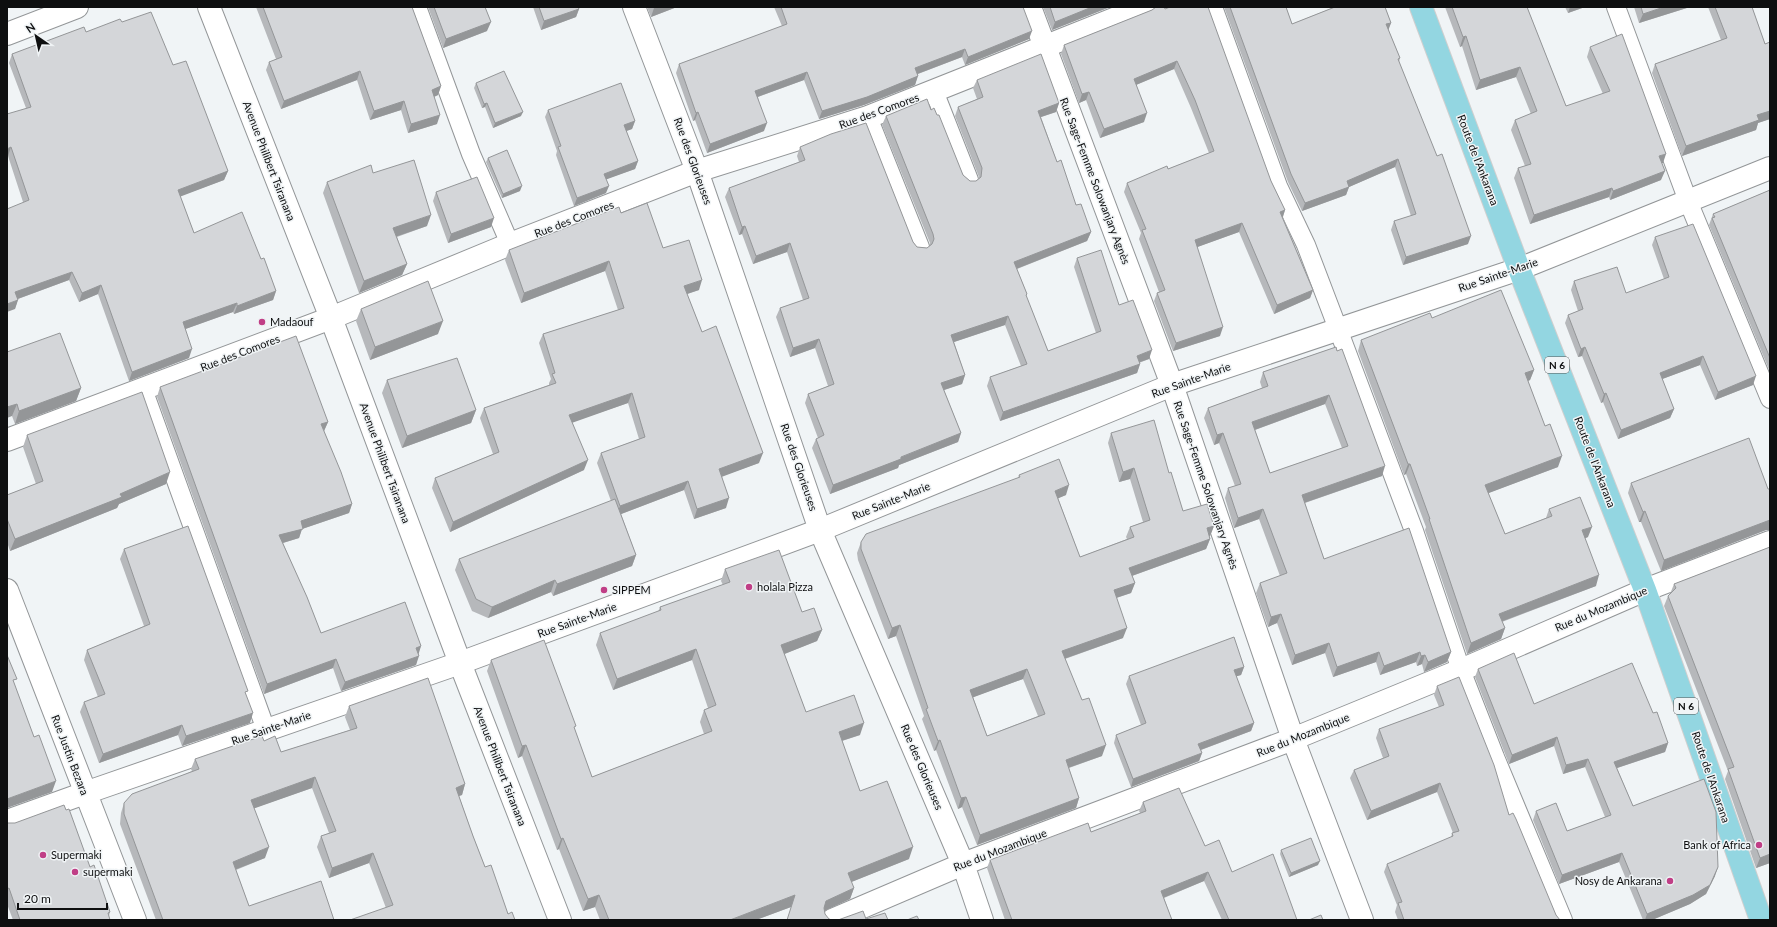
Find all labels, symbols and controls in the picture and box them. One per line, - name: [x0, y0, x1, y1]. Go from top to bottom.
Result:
- north arrow: [16, 16, 56, 56]
- text: N: [23, 20, 37, 35]
- street label: Rue des Comores: [837, 90, 921, 131]
- street label: Rue Sage-Femme Solowanjary Agnès: [1058, 96, 1133, 266]
- street label: Avenue Philibert Tsiranana: [241, 99, 298, 223]
- street label: Route de l'Ankarana: [1455, 113, 1502, 207]
- street label: Rue des Glorieuses: [672, 116, 715, 206]
- street label: Rue des Comores: [532, 197, 616, 240]
- street label: Rue Sainte-Marie: [1456, 255, 1539, 294]
- place label: Madaouf: [270, 315, 314, 328]
- marker: Madaouf: [257, 317, 267, 327]
- street label: Rue des Comores: [198, 331, 282, 374]
- road number: N 6: [1545, 357, 1569, 373]
- street label: Rue Sainte-Marie: [1149, 359, 1232, 400]
- street label: Rue Sage-Femme Solowanjary Agnès: [1171, 399, 1242, 571]
- street label: Avenue Philibert Tsiranana: [358, 401, 413, 525]
- street label: Route de l'Ankarana: [1572, 415, 1619, 509]
- street label: Rue des Glorieuses: [778, 421, 821, 513]
- street label: Rue Sainte-Marie: [850, 479, 932, 522]
- place label: holala Pizza: [757, 580, 813, 593]
- marker: holala Pizza: [744, 582, 754, 592]
- place label: SIPPEM: [612, 583, 651, 596]
- street label: Rue du Mozambique: [1553, 583, 1649, 634]
- marker: SIPPEM: [599, 585, 609, 595]
- street label: Rue Sainte-Marie: [535, 599, 618, 640]
- road number: N 6: [1674, 698, 1698, 714]
- street label: Avenue Philibert Tsiranana: [472, 704, 529, 828]
- street label: Rue Sainte-Marie: [229, 708, 312, 747]
- street label: Rue du Mozambique: [1254, 710, 1351, 759]
- street label: Rue Justin Bezara: [49, 713, 92, 797]
- street label: Rue des Glorieuses: [899, 722, 946, 812]
- street label: Route de l'Ankarana: [1690, 729, 1733, 824]
- street label: Rue du Mozambique: [951, 826, 1049, 873]
- place label: Bank of Africa: [1683, 838, 1751, 851]
- marker: Bank of Africa: [1754, 840, 1764, 850]
- place label: Supermaki: [51, 848, 102, 861]
- marker: Supermaki: [38, 850, 48, 860]
- place label: supermaki: [83, 865, 133, 878]
- marker: supermaki: [70, 867, 80, 877]
- place label: Nosy de Ankarana: [1575, 874, 1662, 887]
- marker: Nosy de Ankarana: [1665, 876, 1675, 886]
- scale bar: [18, 885, 107, 911]
- text: 20 m: [24, 891, 51, 906]

